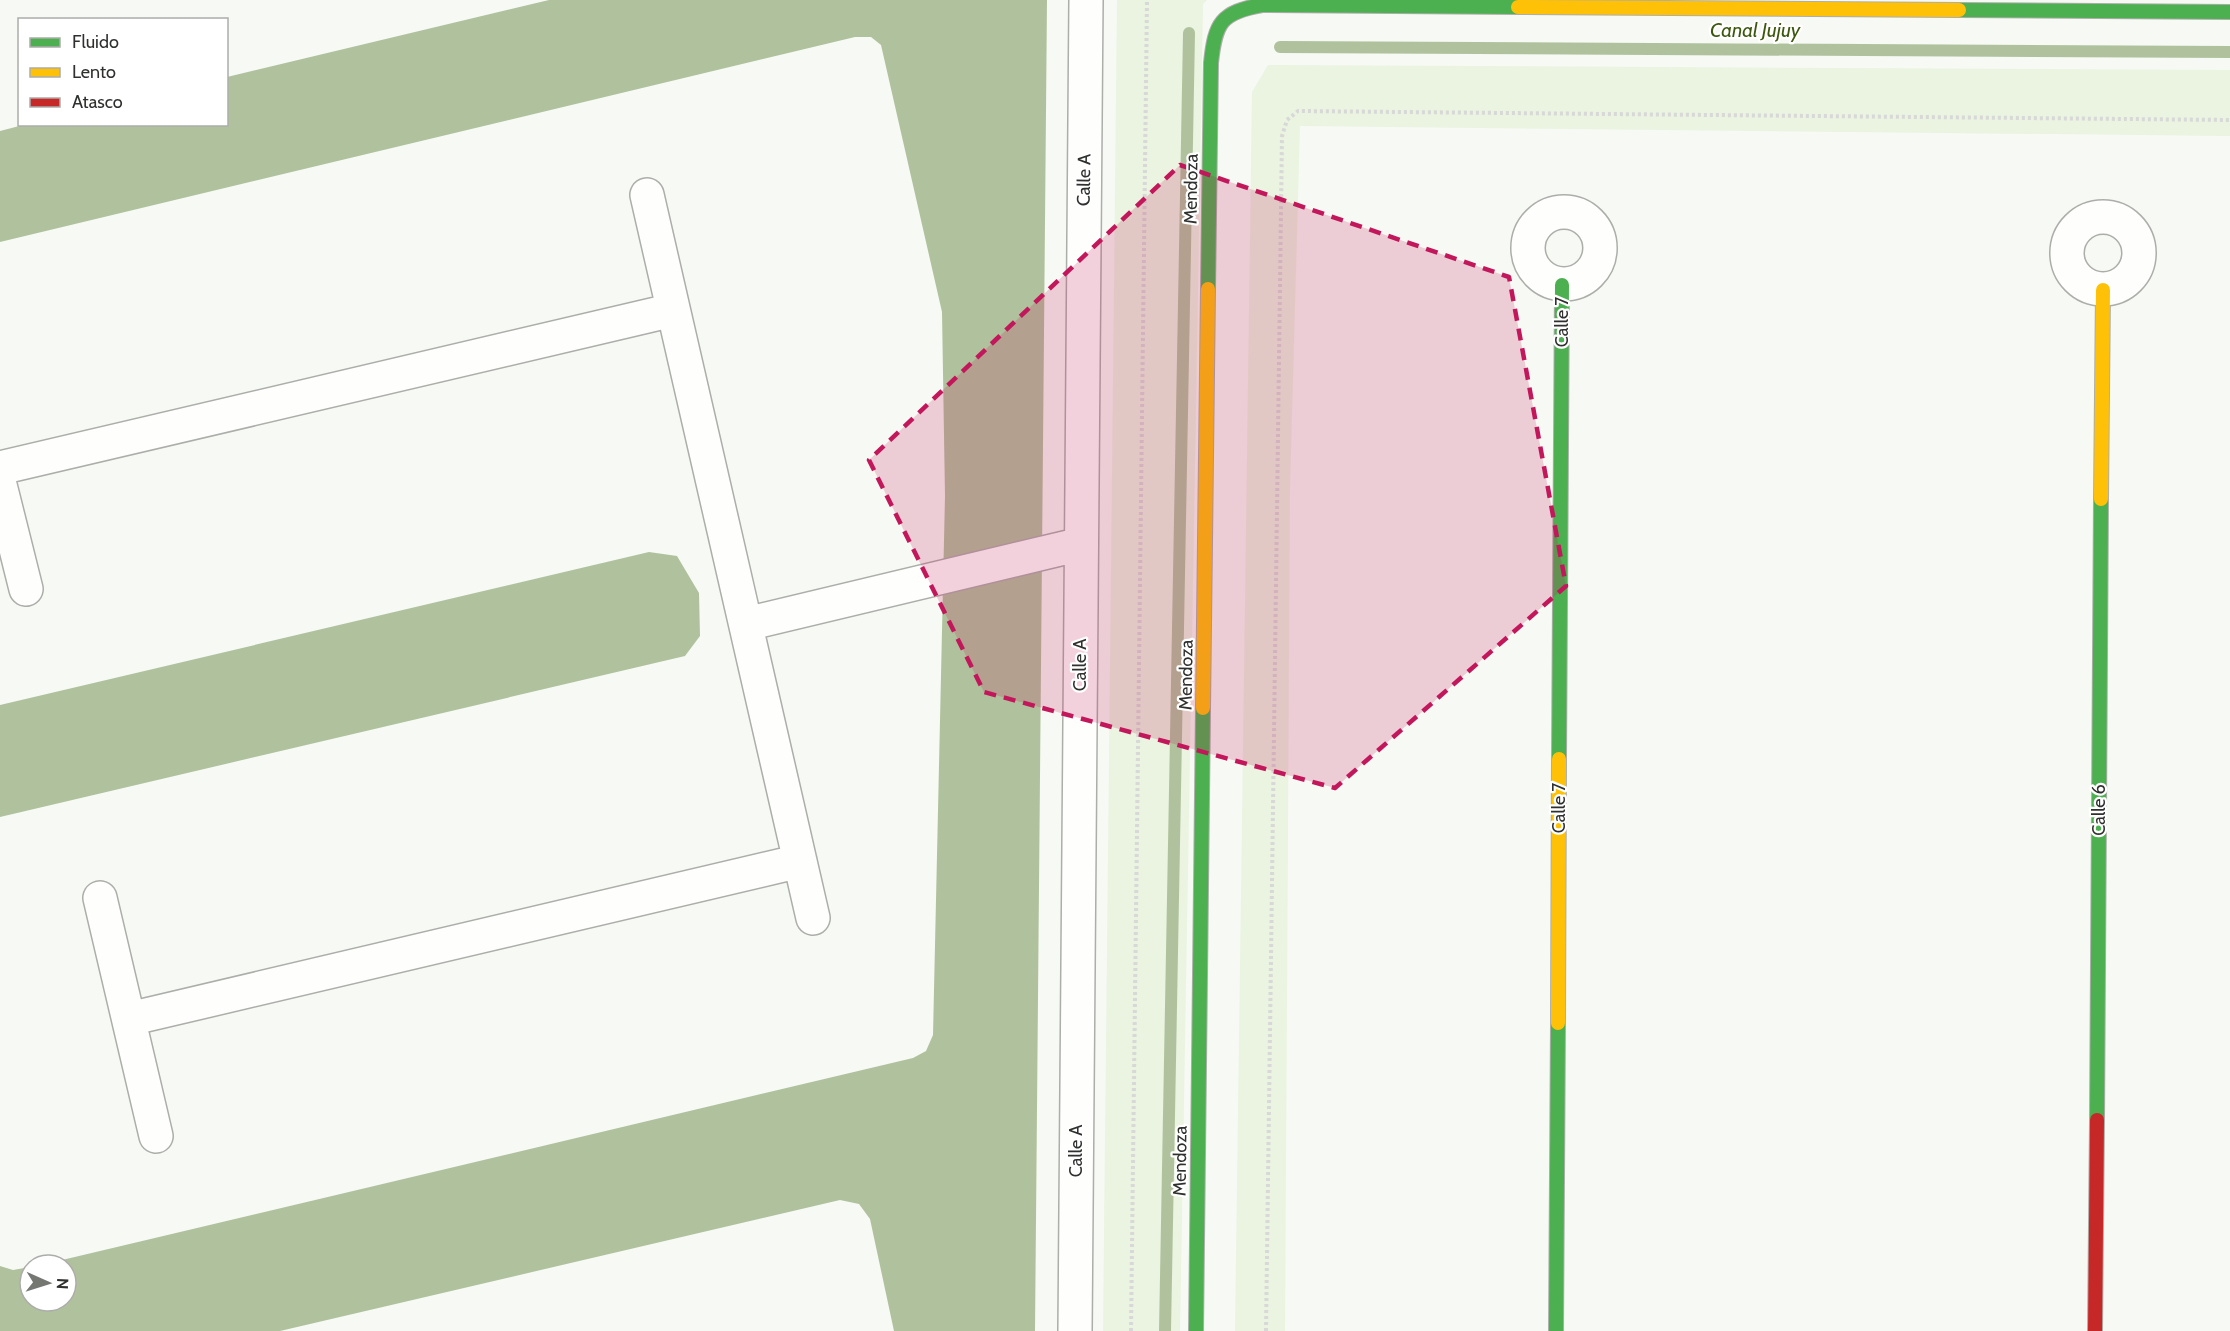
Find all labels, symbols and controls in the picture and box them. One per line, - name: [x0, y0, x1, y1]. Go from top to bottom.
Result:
- legend: [18, 18, 228, 126]
- water label: Canal Jujuy: [1710, 18, 1801, 42]
- text: Fluido: [72, 31, 119, 53]
- text: Lento: [72, 61, 116, 83]
- text: Atasco: [72, 91, 123, 113]
- street label: Mendoza: [1179, 153, 1203, 224]
- street label: Calle A: [1073, 154, 1095, 206]
- street label: Calle 7: [1551, 297, 1573, 347]
- street label: Calle A: [1069, 639, 1091, 691]
- street label: Mendoza: [1174, 639, 1198, 710]
- street label: Calle 7: [1548, 783, 1570, 833]
- street label: Calle 6: [2088, 784, 2110, 836]
- street label: Calle A: [1065, 1125, 1087, 1177]
- street label: Mendoza: [1168, 1125, 1192, 1196]
- north arrow: [18, 1253, 78, 1313]
- text: N: [53, 1278, 72, 1290]

